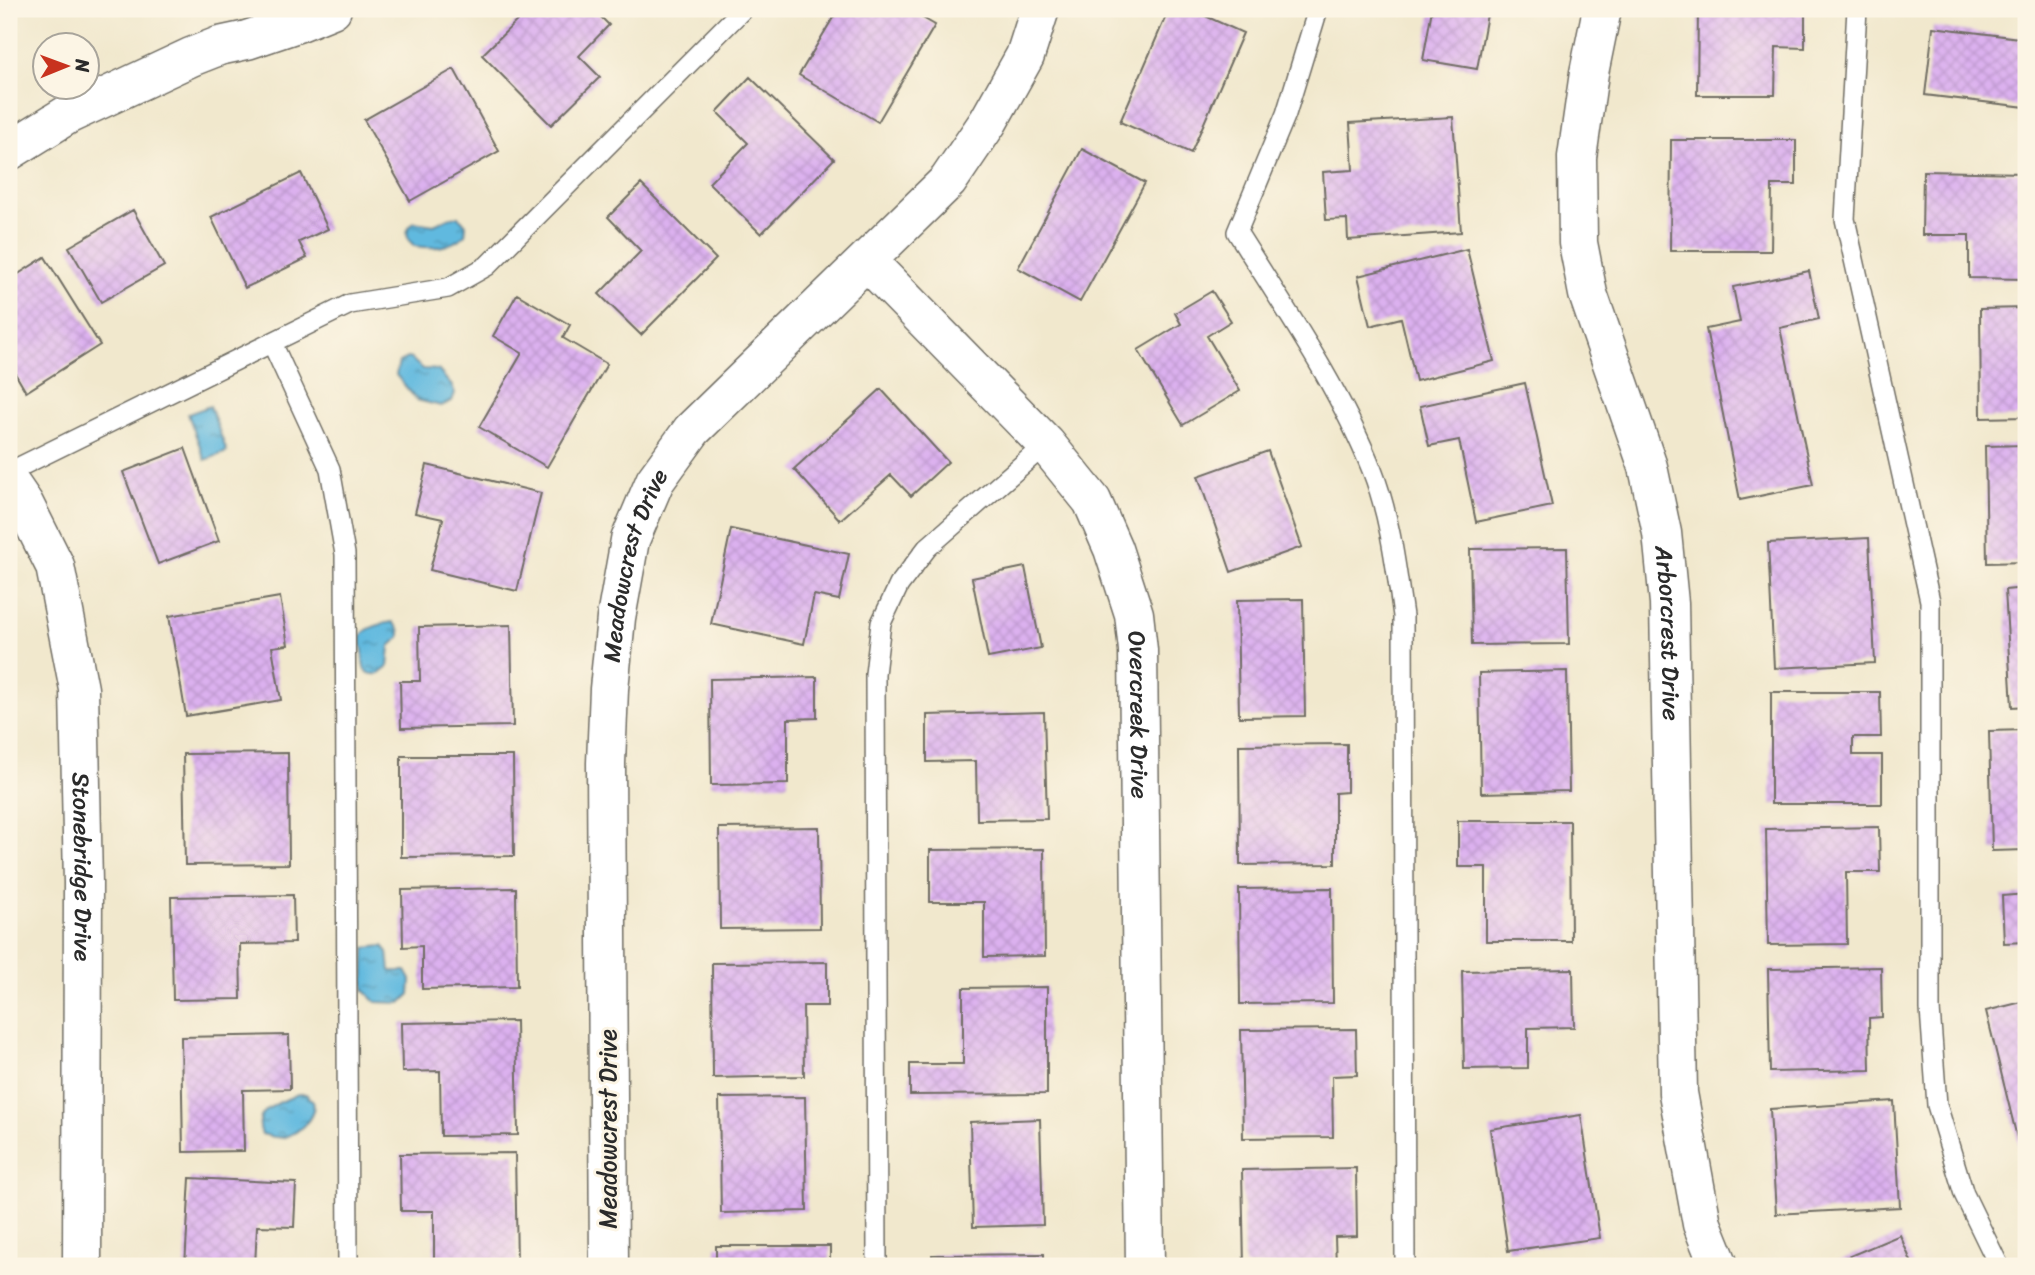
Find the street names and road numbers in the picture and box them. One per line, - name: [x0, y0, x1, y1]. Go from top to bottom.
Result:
- street label: Meadowcrest Drive: [591, 458, 679, 664]
- street label: Arborcrest Drive: [1642, 542, 1692, 721]
- street label: Overcreek Drive: [1115, 629, 1161, 799]
- street label: Stonebridge Drive: [60, 772, 104, 962]
- street label: Meadowcrest Drive: [587, 1029, 629, 1229]

